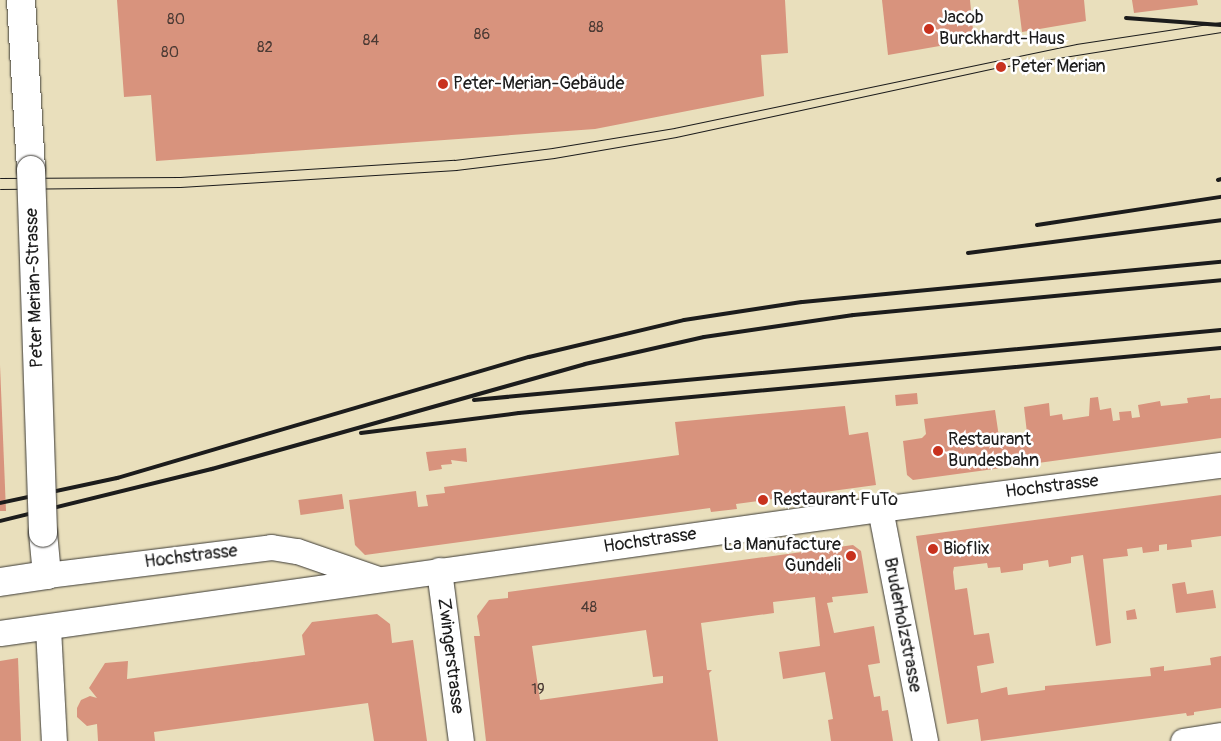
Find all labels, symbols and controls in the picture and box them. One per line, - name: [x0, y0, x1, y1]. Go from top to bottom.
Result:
- place label: Jacob Burckhardt-Haus: [939, 8, 1064, 50]
- house number: 80: [167, 11, 185, 29]
- house number: 88: [588, 19, 604, 37]
- marker: Jacob Burckhardt-Haus: [923, 23, 935, 35]
- house number: 86: [474, 26, 490, 44]
- house number: 84: [363, 32, 379, 50]
- house number: 82: [257, 39, 273, 57]
- house number: 80: [161, 44, 179, 62]
- place label: Peter Merian: [1011, 56, 1106, 78]
- marker: Peter Merian: [995, 61, 1007, 73]
- place label: Peter-Merian-Gebäude: [453, 73, 624, 95]
- marker: Peter-Merian-Gebäude: [437, 78, 449, 90]
- street label: Peter Merian-Strasse: [21, 208, 49, 368]
- place label: Restaurant Bundesbahn: [948, 430, 1039, 472]
- marker: Restaurant Bundesbahn: [932, 445, 944, 457]
- street label: Hochstrasse: [1004, 471, 1100, 503]
- place label: Restaurant FuTo: [773, 489, 898, 511]
- marker: Restaurant FuTo: [757, 494, 769, 506]
- street label: Hochstrasse: [602, 524, 698, 558]
- place label: La Manufacture Gundeli: [723, 535, 841, 578]
- place label: Bioflix: [943, 538, 990, 560]
- street label: Hochstrasse: [143, 541, 239, 573]
- marker: Bioflix: [927, 543, 939, 555]
- marker: La Manufacture Gundeli: [845, 550, 857, 562]
- street label: Bruderholzstrasse: [878, 556, 926, 694]
- street label: Zwingerstrasse: [432, 597, 468, 715]
- house number: 48: [581, 599, 597, 617]
- house number: 19: [531, 681, 545, 699]

